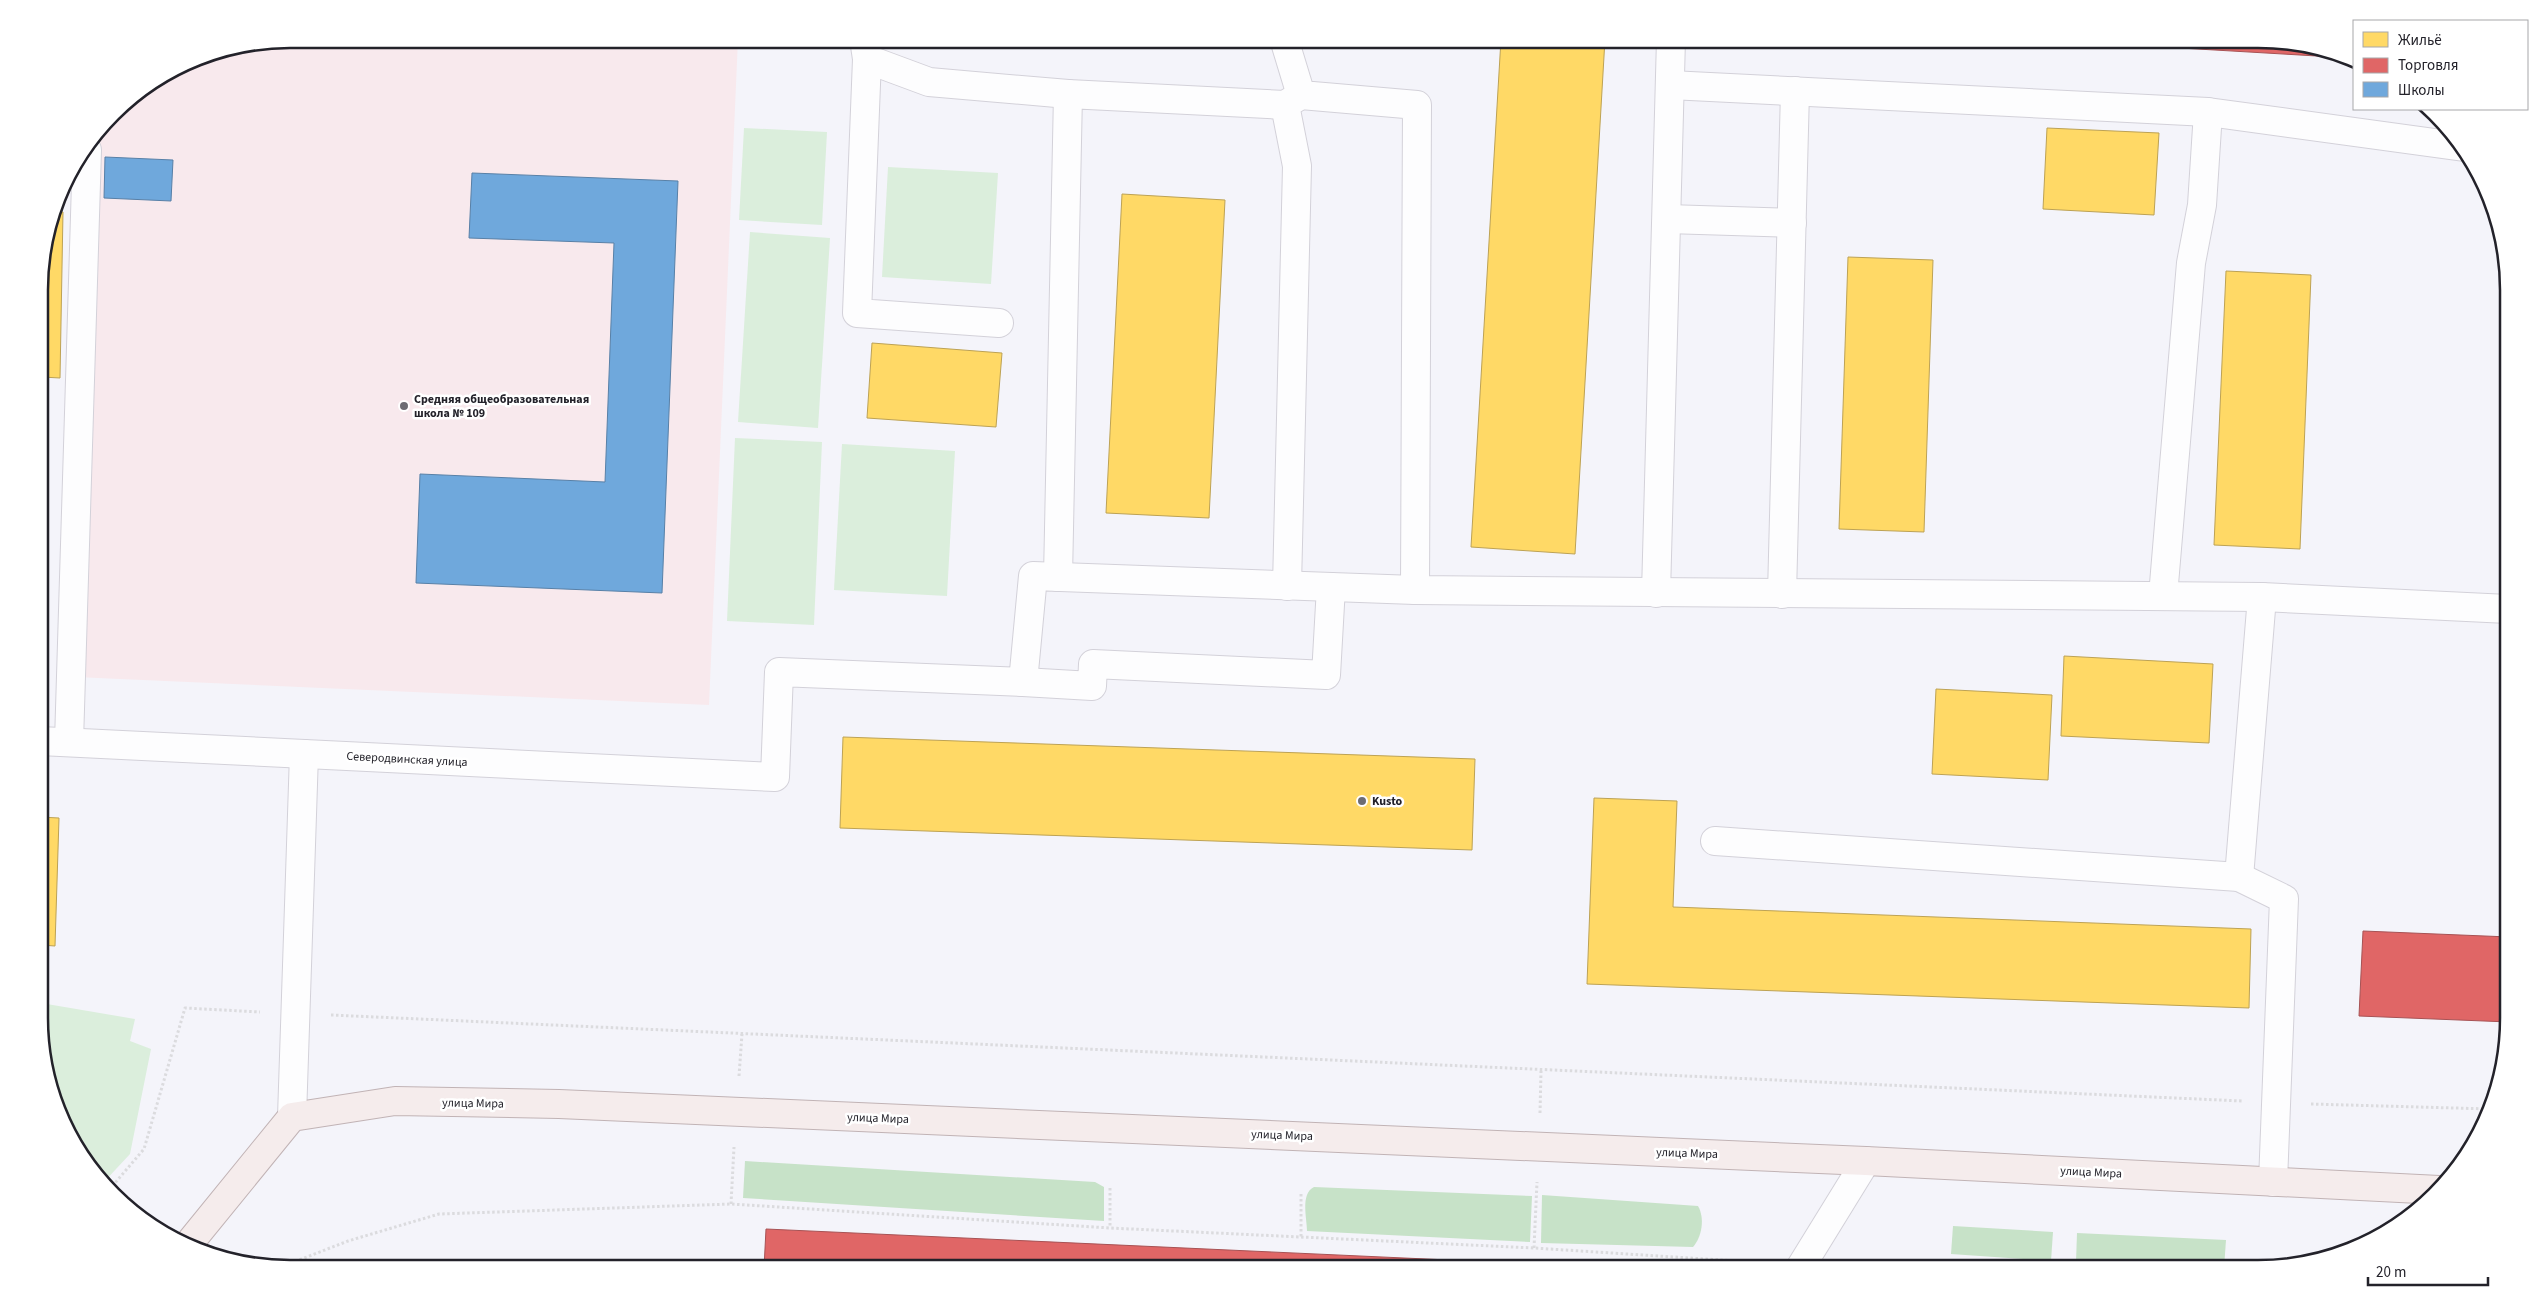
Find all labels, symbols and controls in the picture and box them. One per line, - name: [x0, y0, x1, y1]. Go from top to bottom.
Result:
- legend: [2353, 20, 2528, 110]
- text: Жильё: [2398, 30, 2442, 51]
- text: Торговля: [2398, 55, 2458, 76]
- text: Школы: [2398, 80, 2445, 101]
- place label: Средняя общеобразовательная школа № 109: [414, 391, 589, 422]
- marker: Средняя общеобразовательная школа № 109: [398, 400, 410, 412]
- street label: Северодвинская улица: [346, 748, 468, 771]
- place label: Kusto: [1372, 793, 1403, 810]
- marker: Kusto: [1356, 795, 1368, 807]
- street label: улица Мира: [442, 1094, 504, 1113]
- street label: улица Мира: [847, 1109, 909, 1128]
- street label: улица Мира: [1251, 1126, 1313, 1145]
- street label: улица Мира: [1656, 1144, 1718, 1163]
- street label: улица Мира: [2060, 1162, 2122, 1183]
- scale bar: [2368, 1254, 2488, 1286]
- text: 20 m: [2376, 1262, 2406, 1283]

